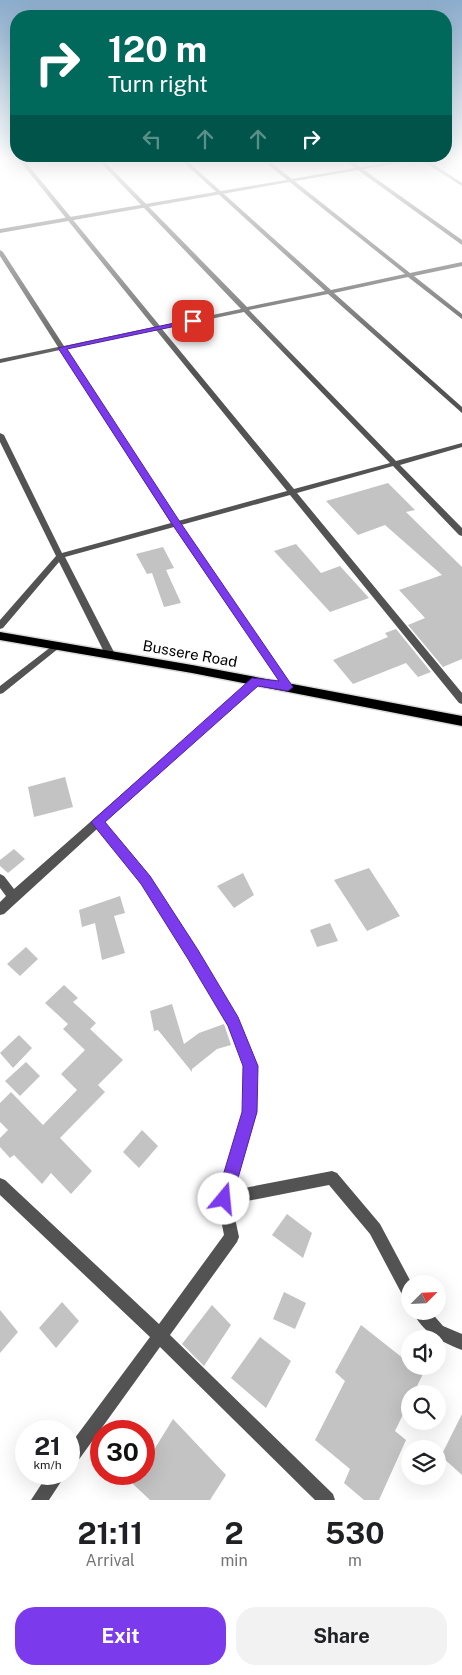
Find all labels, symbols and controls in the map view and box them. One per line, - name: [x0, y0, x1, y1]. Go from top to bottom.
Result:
- text: 120 m: [108, 29, 207, 70]
- icon: right: [25, 30, 90, 95]
- text: Turn right: [108, 71, 208, 97]
- icon: left: [138, 125, 166, 153]
- icon: ahead: [191, 125, 219, 153]
- icon: ahead: [244, 125, 272, 153]
- icon: right: [297, 125, 325, 153]
- pin: [172, 300, 214, 342]
- icon: arrive: [179, 307, 207, 335]
- street label: Bussere Road: [141, 637, 239, 670]
- position arrow: [197, 1172, 249, 1224]
- north arrow: [401, 1275, 446, 1320]
- map controls: [401, 1275, 446, 1485]
- button: sound: [401, 1330, 446, 1375]
- button: search: [401, 1385, 446, 1430]
- speed limit sign: 30: [90, 1420, 155, 1485]
- text: 21: [34, 1431, 61, 1461]
- button: layers: [401, 1440, 446, 1485]
- text: km/h: [33, 1458, 62, 1472]
- text: 21:11: [77, 1515, 143, 1551]
- text: 2: [225, 1515, 244, 1551]
- text: 530: [325, 1515, 385, 1551]
- text: Arrival: [86, 1551, 135, 1570]
- text: min: [221, 1551, 248, 1570]
- text: m: [348, 1551, 362, 1570]
- button: Exit: [15, 1607, 226, 1665]
- button: Share: [236, 1607, 447, 1665]

